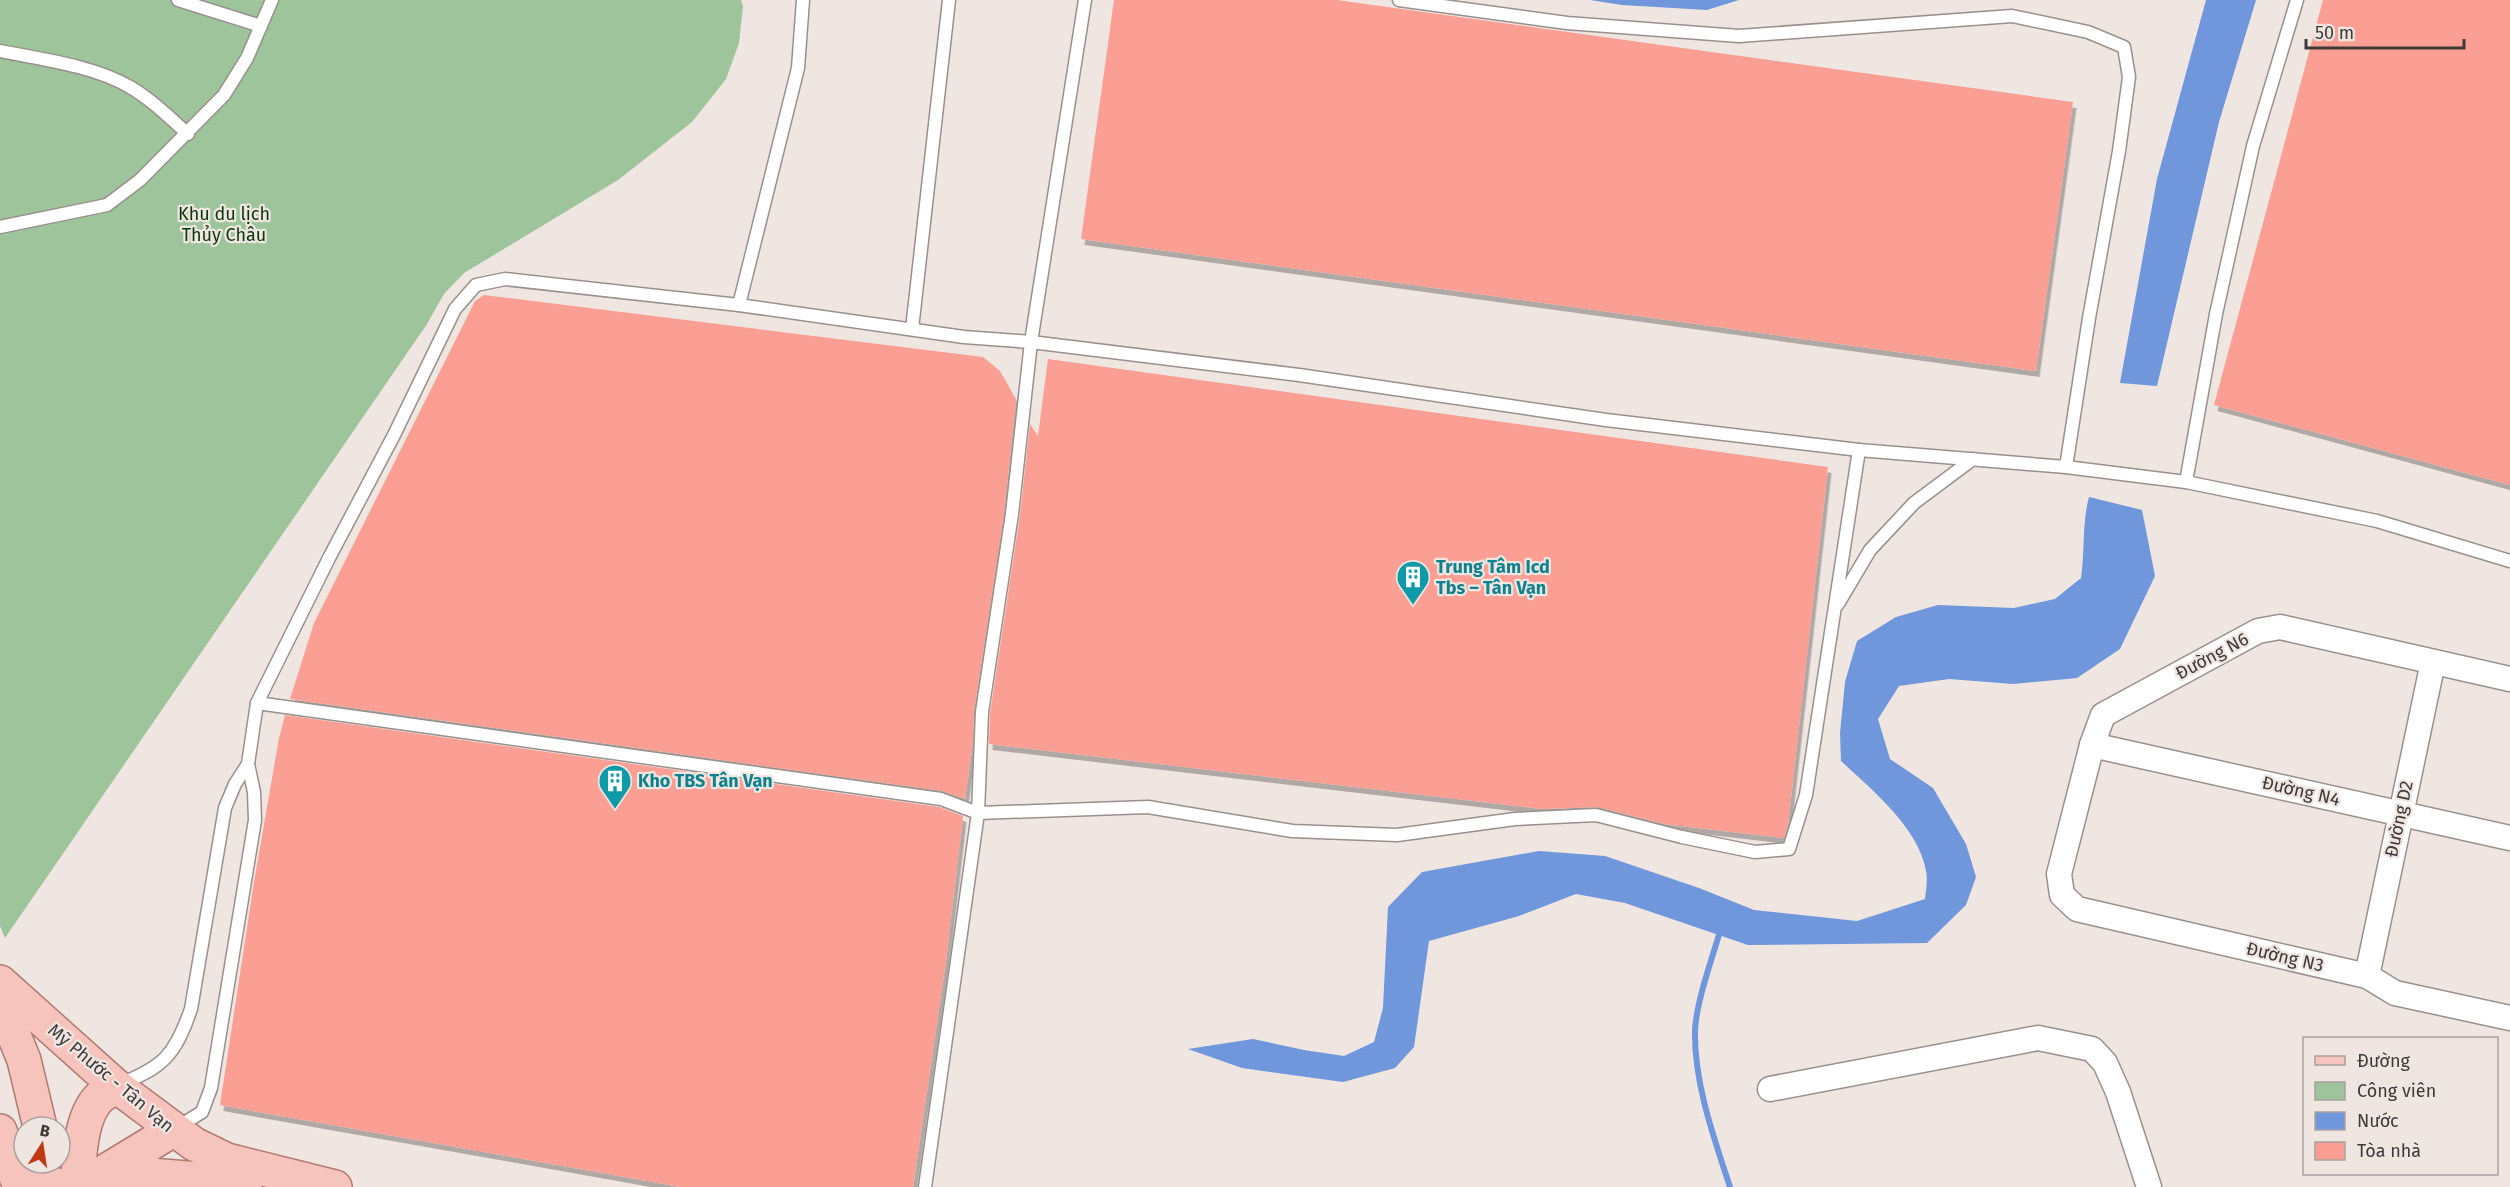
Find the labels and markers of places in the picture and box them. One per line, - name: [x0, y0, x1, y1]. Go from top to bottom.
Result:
- place label: Trung Tâm Icd Tbs – Tân Vạn: [1436, 556, 1550, 599]
- building icon: Trung Tâm Icd Tbs – Tân Vạn: [1395, 559, 1431, 606]
- building icon: Kho TBS Tân Vạn: [597, 763, 633, 810]
- place label: Kho TBS Tân Vạn: [638, 770, 773, 792]

